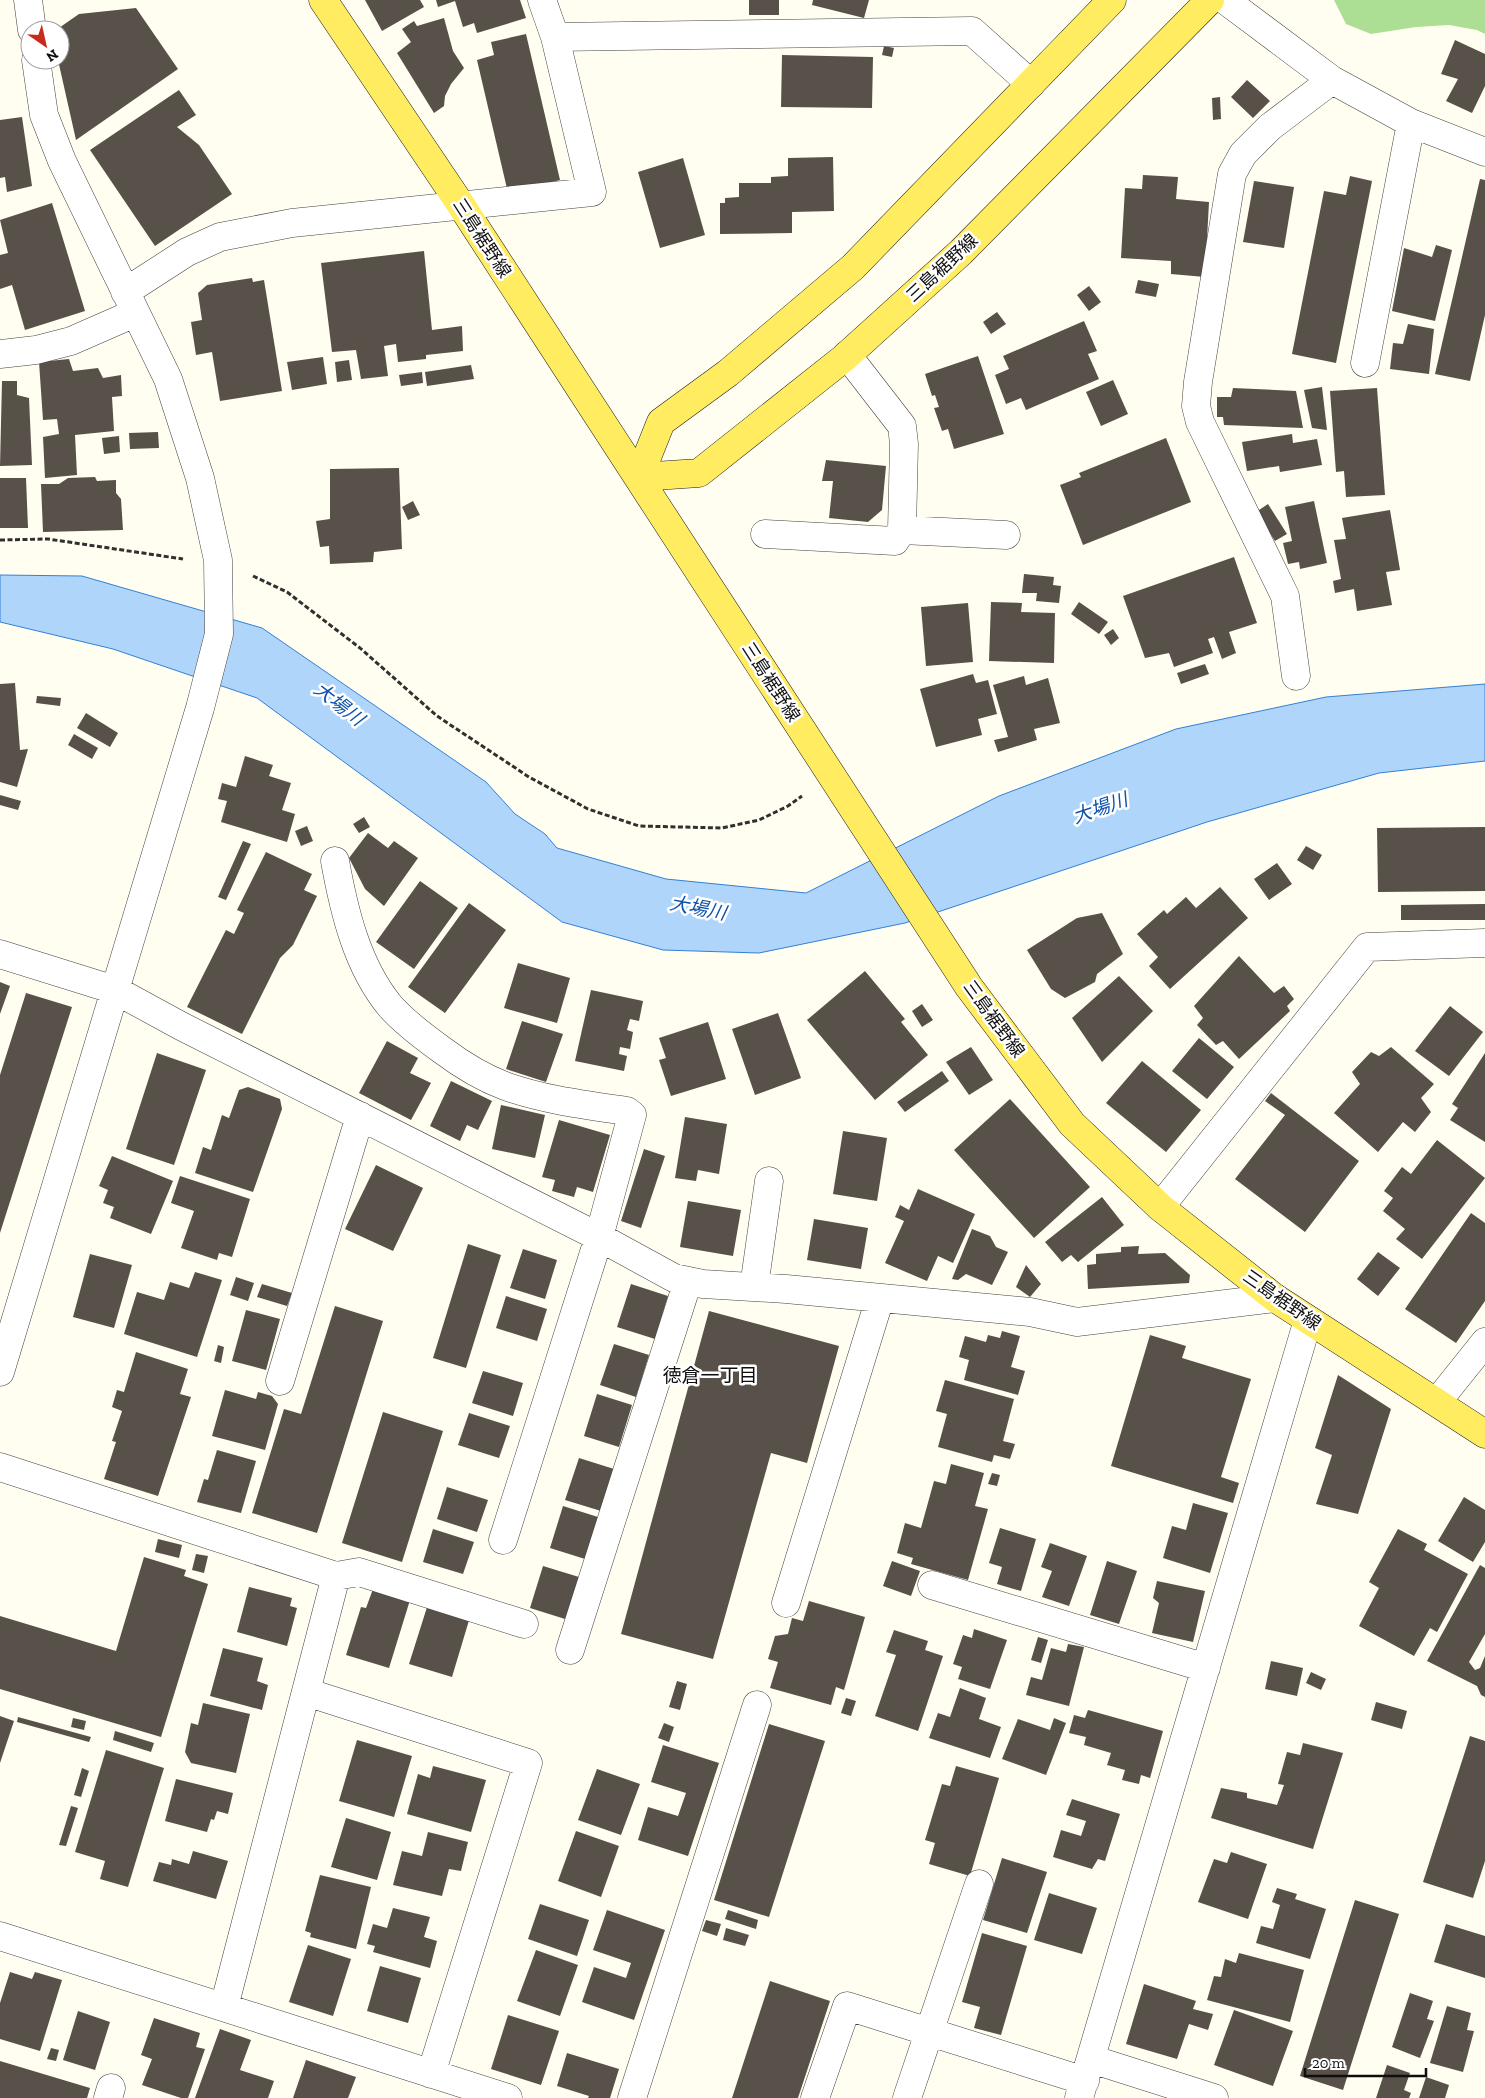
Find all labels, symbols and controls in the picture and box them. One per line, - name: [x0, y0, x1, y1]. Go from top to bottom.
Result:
- north arrow: [20, 20, 70, 70]
- text: N: [43, 45, 61, 66]
- street label: 三島裾野線: [448, 194, 516, 282]
- street label: 三島裾野線: [902, 229, 982, 307]
- street label: 三島裾野線: [737, 638, 805, 726]
- water label: 大場川: [309, 677, 370, 732]
- water label: 大場川: [1069, 787, 1133, 828]
- water label: 大場川: [668, 891, 730, 925]
- street label: 三島裾野線: [959, 976, 1029, 1062]
- street label: 三島裾野線: [1239, 1265, 1325, 1335]
- district label: 徳倉一丁目: [662, 1364, 758, 1387]
- scale bar: [1305, 2046, 1426, 2078]
- text: 20 m: [1312, 2054, 1345, 2072]

